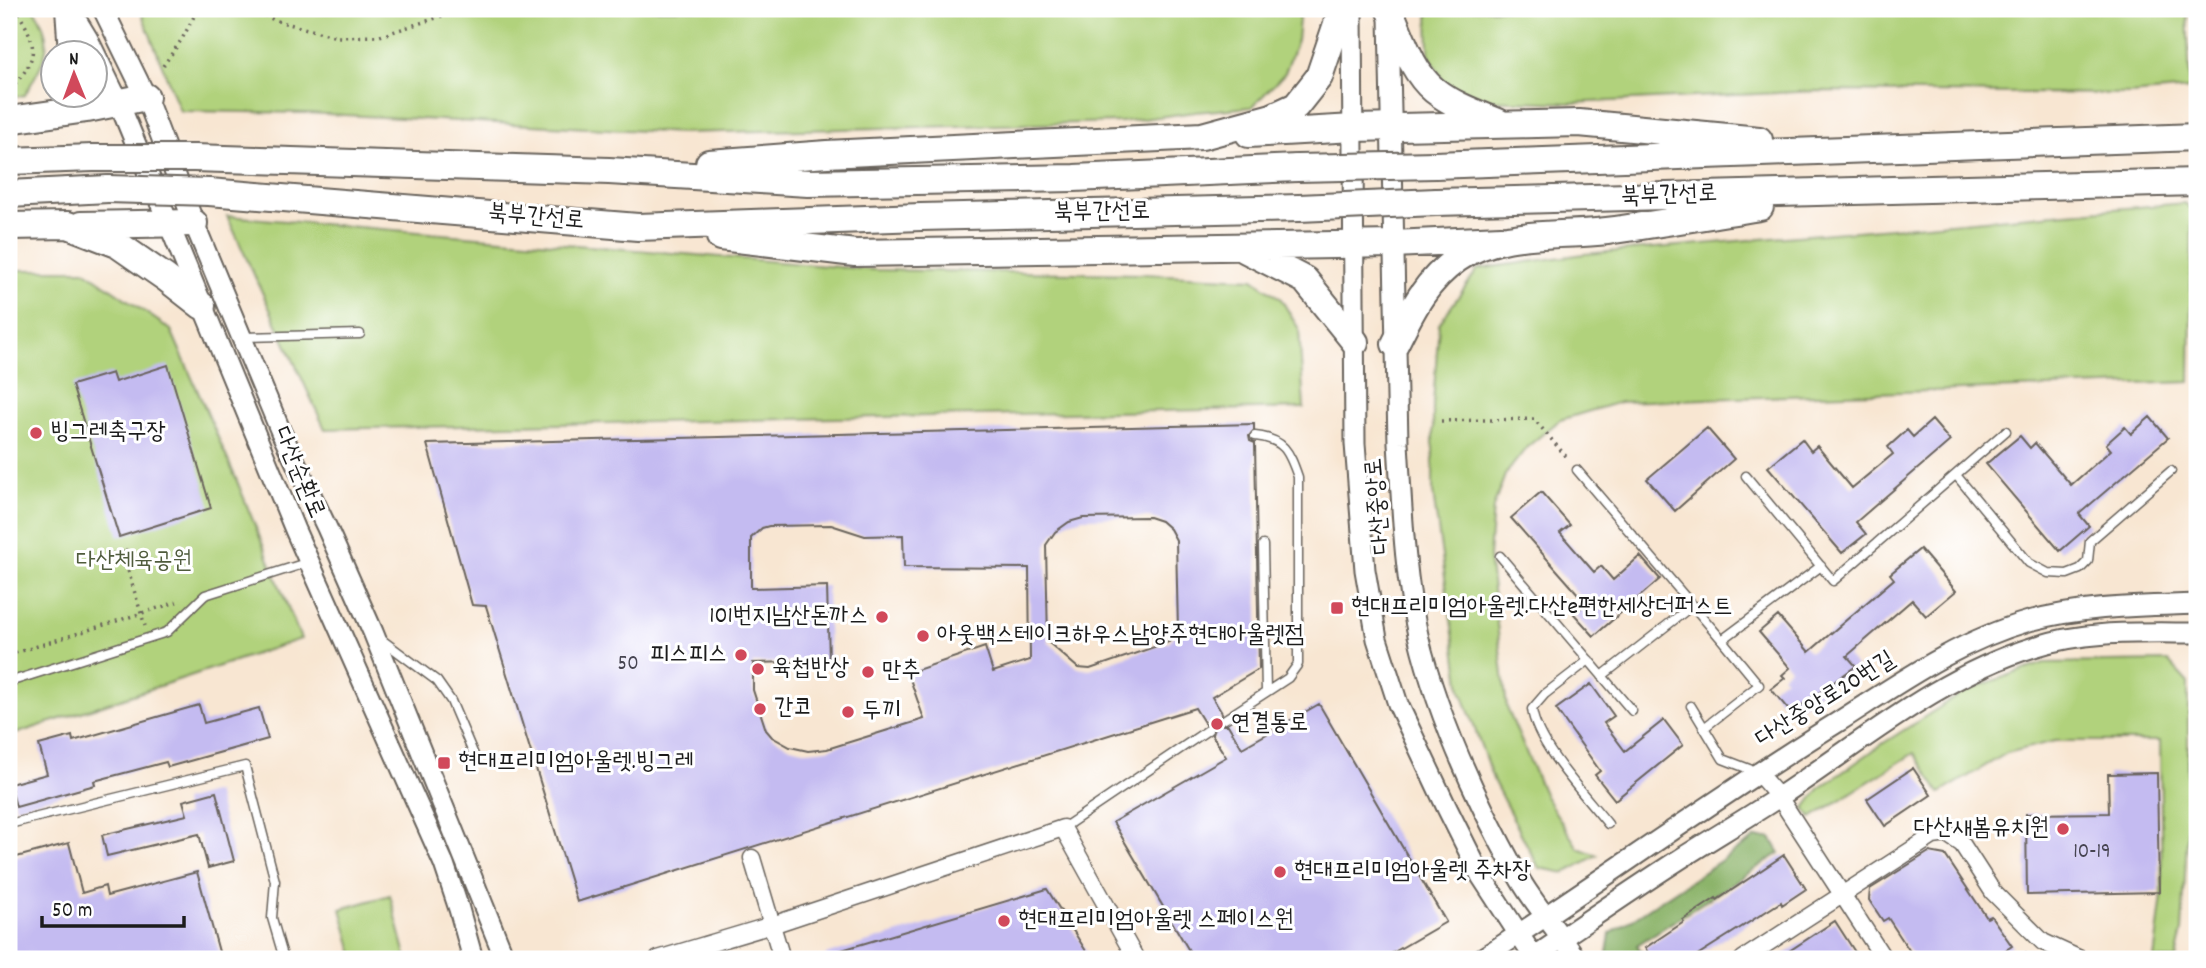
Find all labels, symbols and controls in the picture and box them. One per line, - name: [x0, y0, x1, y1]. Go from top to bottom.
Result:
- north arrow: [38, 38, 108, 108]
- text: N: [69, 47, 79, 74]
- street label: 북부간선로: [1620, 177, 1718, 215]
- street label: 북부간선로: [1053, 195, 1151, 231]
- street label: 북부간선로: [486, 197, 586, 239]
- place label: 빙그레축구장: [50, 416, 166, 450]
- street label: 다산순환로: [263, 422, 333, 524]
- marker: 빙그레축구장: [28, 425, 44, 441]
- street label: 다산중앙로: [1358, 456, 1400, 556]
- park label: 다산체육공원: [76, 545, 192, 579]
- place label: 현대프리미엄아울렛.다산e편한세상더퍼스트: [1351, 591, 1732, 625]
- place label: 101번지남산돈까스: [709, 600, 868, 634]
- marker: 현대프리미엄아울렛.다산e편한세상더퍼스트: [1329, 600, 1345, 616]
- marker: 101번지남산돈까스: [874, 609, 890, 625]
- place label: 아웃백스테이크하우스남양주현대아울렛점: [937, 619, 1304, 653]
- marker: 아웃백스테이크하우스남양주현대아울렛점: [915, 628, 931, 644]
- place label: 피스피스: [650, 638, 727, 672]
- street label: 다산중앙로20번길: [1750, 644, 1902, 756]
- marker: 피스피스: [733, 647, 749, 663]
- house number: 50: [617, 650, 639, 680]
- place label: 육첩반상: [772, 652, 849, 686]
- place label: 만추: [882, 655, 921, 689]
- marker: 육첩반상: [750, 661, 766, 677]
- marker: 만추: [860, 664, 876, 680]
- place label: 간코: [774, 692, 813, 726]
- place label: 두끼: [862, 695, 901, 729]
- marker: 간코: [752, 701, 768, 717]
- marker: 두끼: [840, 704, 856, 720]
- place label: 연결통로: [1231, 707, 1308, 741]
- marker: 연결통로: [1209, 716, 1225, 732]
- place label: 현대프리미엄아울렛.빙그레: [458, 746, 694, 780]
- marker: 현대프리미엄아울렛.빙그레: [436, 755, 452, 771]
- place label: 다산새봄유치원: [1914, 812, 2049, 846]
- marker: 다산새봄유치원: [2055, 821, 2071, 837]
- house number: 10-19: [2073, 838, 2111, 868]
- place label: 현대프리미엄아울렛 주차장: [1294, 855, 1531, 889]
- marker: 현대프리미엄아울렛 주차장: [1272, 864, 1288, 880]
- scale bar: [42, 884, 184, 928]
- text: 50 m: [52, 897, 92, 927]
- place label: 현대프리미엄아울렛 스페이스원: [1018, 904, 1294, 938]
- marker: 현대프리미엄아울렛 스페이스원: [996, 913, 1012, 929]

